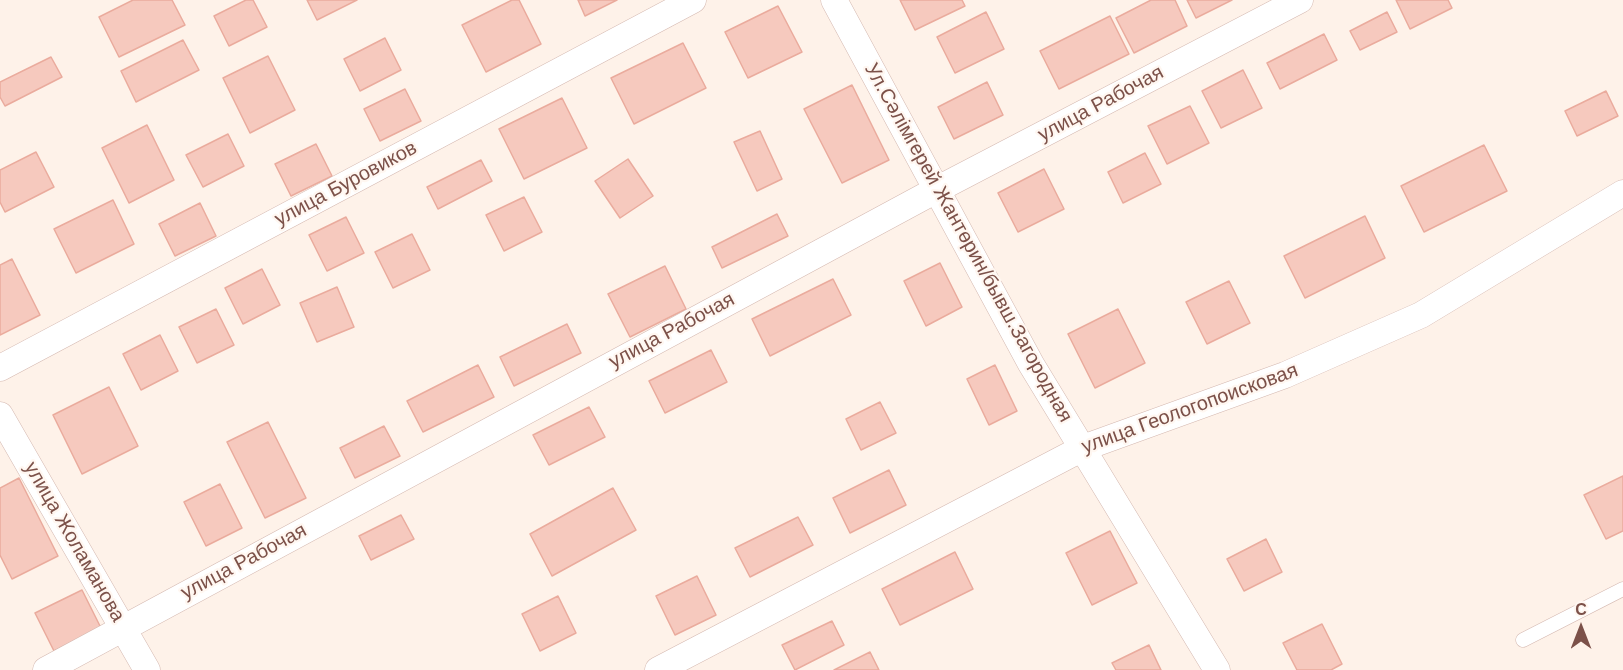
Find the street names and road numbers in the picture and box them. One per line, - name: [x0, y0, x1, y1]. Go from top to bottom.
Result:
- street label: Ул.Сәлімгерей Жантөрин/бывш.Загородная: [859, 59, 1077, 427]
- street label: улица Рабочая: [1034, 61, 1168, 147]
- street label: улица Буровиков: [271, 136, 421, 232]
- street label: улица Рабочая: [605, 288, 739, 374]
- street label: улица Геологопоисковая: [1079, 359, 1301, 459]
- street label: улица Жоламанова: [18, 458, 130, 626]
- street label: улица Рабочая: [177, 519, 311, 605]

